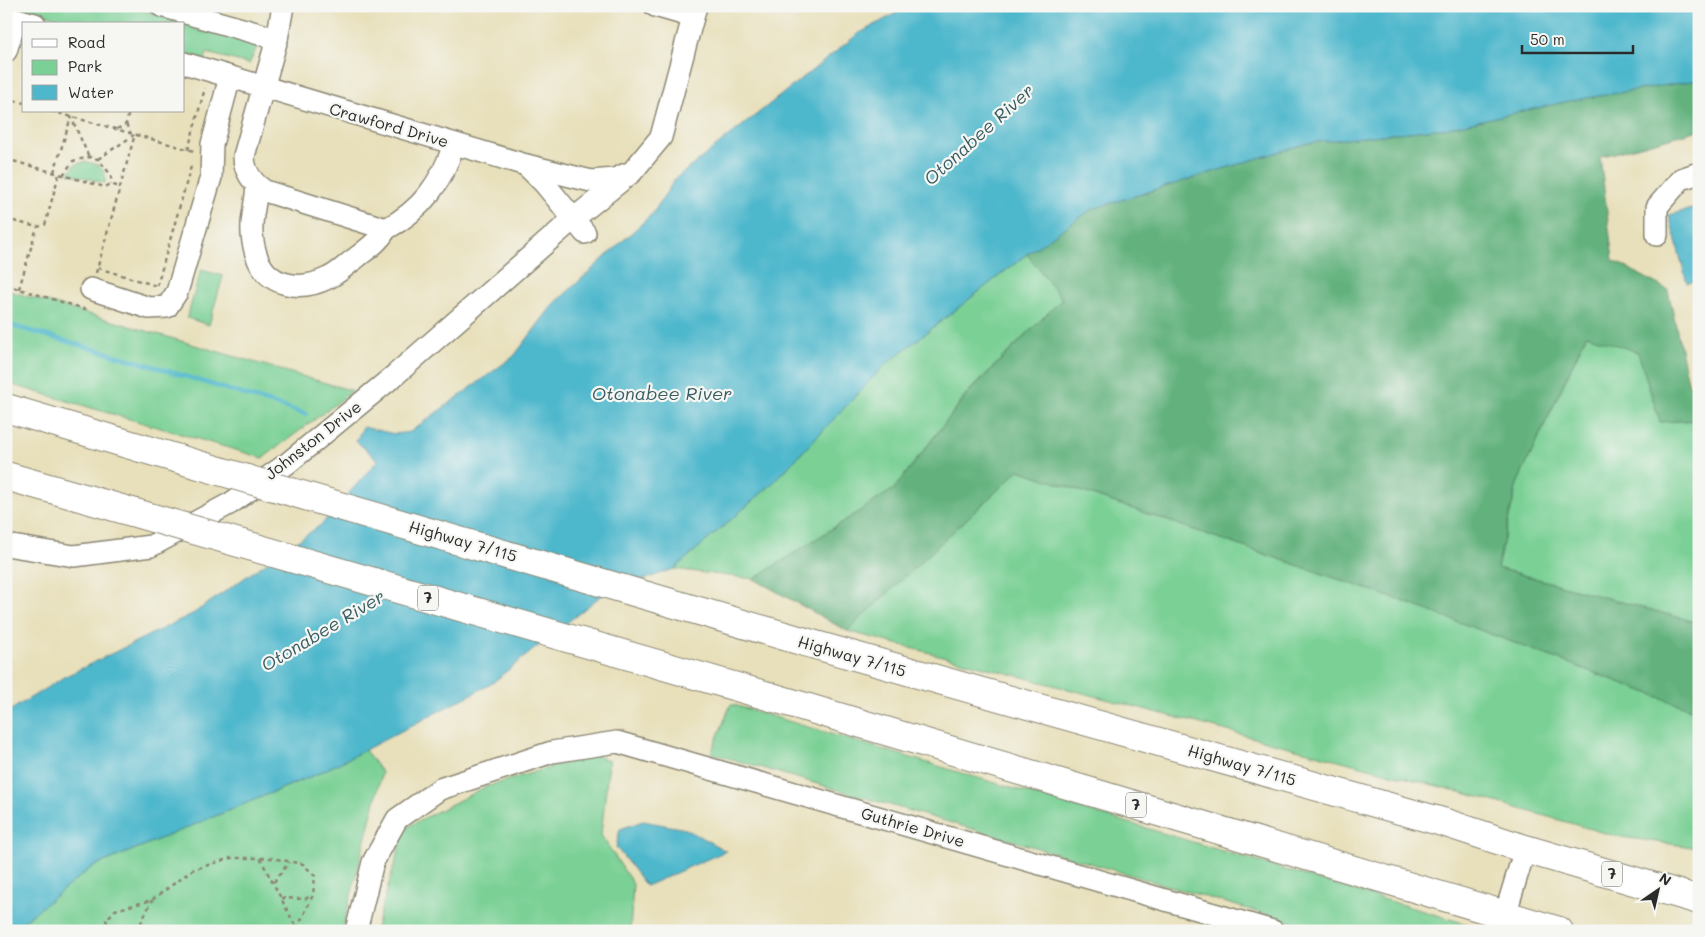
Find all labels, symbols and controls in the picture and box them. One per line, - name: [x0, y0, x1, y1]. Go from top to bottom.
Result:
- legend: [22, 22, 185, 112]
- scale bar: [1522, 22, 1634, 54]
- text: 50 m: [1530, 29, 1565, 49]
- text: Road: [68, 32, 105, 52]
- text: Park: [68, 56, 102, 76]
- water label: Otonabee River: [918, 78, 1038, 190]
- text: Water: [68, 82, 114, 102]
- street label: Crawford Drive: [327, 97, 451, 152]
- water label: Otonabee River: [592, 381, 732, 405]
- street label: Johnston Drive: [260, 395, 365, 484]
- street label: Highway 7/115: [407, 515, 520, 566]
- water label: Otonabee River: [256, 584, 389, 677]
- road number: 7: [418, 586, 438, 610]
- street label: Highway 7/115: [796, 630, 909, 681]
- street label: Highway 7/115: [1186, 739, 1299, 790]
- road number: 7: [1126, 792, 1146, 818]
- street label: Guthrie Drive: [859, 802, 967, 851]
- road number: 7: [1602, 862, 1622, 886]
- north arrow: [1632, 864, 1682, 914]
- text: N: [1656, 868, 1675, 890]

